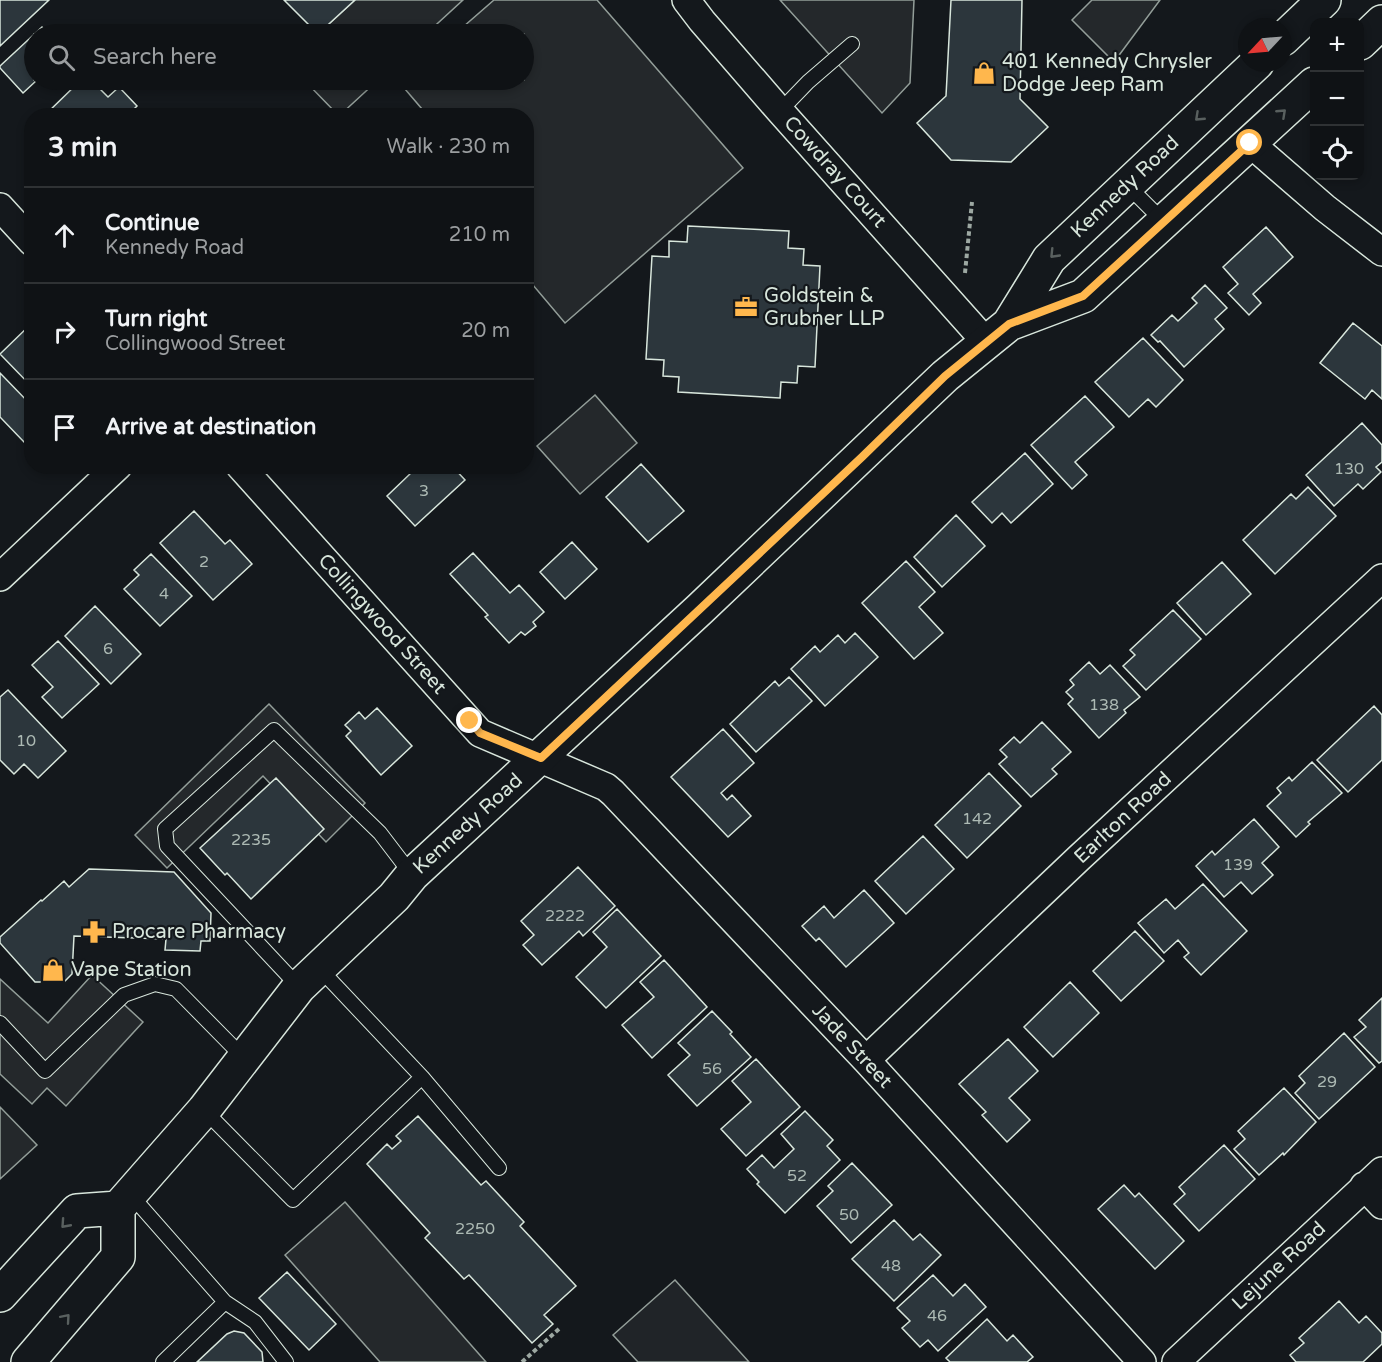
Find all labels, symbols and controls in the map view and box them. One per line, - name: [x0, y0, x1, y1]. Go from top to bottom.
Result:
- north arrow: [1238, 18, 1292, 72]
- map controls: [1310, 18, 1364, 180]
- button: +: [1310, 18, 1364, 72]
- search box: [24, 24, 534, 90]
- icon: search: [45, 41, 78, 74]
- text: Search here: [93, 44, 217, 70]
- place label: 401 Kennedy Chrysler Dodge Jeep Ram: [1002, 50, 1212, 97]
- shop icon: 401 Kennedy Chrysler Dodge Jeep Ram: [971, 60, 997, 86]
- button: −: [1310, 72, 1364, 126]
- one-way arrow: [1276, 109, 1286, 120]
- one-way arrow: [1196, 110, 1207, 121]
- street label: Cowdray Court: [779, 111, 892, 233]
- button: locate: [1310, 126, 1364, 180]
- route start: [1236, 129, 1262, 155]
- street label: Kennedy Road: [1066, 131, 1184, 243]
- text: 3 min: [48, 132, 117, 163]
- text: Walk · 230 m: [387, 135, 510, 159]
- text: Continue: [105, 210, 200, 236]
- icon: ahead: [48, 219, 81, 252]
- text: 210 m: [449, 223, 510, 247]
- text: Kennedy Road: [105, 236, 244, 260]
- one-way arrow: [1051, 247, 1062, 258]
- place label: Goldstein & Grubner LLP: [764, 284, 884, 331]
- office icon: Goldstein & Grubner LLP: [733, 294, 759, 320]
- text: Turn right: [105, 306, 207, 332]
- icon: right: [48, 315, 81, 348]
- text: 20 m: [461, 319, 510, 343]
- text: Collingwood Street: [105, 332, 285, 356]
- icon: arrive: [48, 411, 81, 444]
- text: Arrive at destination: [105, 414, 316, 440]
- house number: 130: [1334, 459, 1364, 479]
- house number: 3: [419, 481, 429, 501]
- street label: Collingwood Street: [313, 549, 452, 699]
- house number: 2: [199, 552, 209, 572]
- house number: 4: [159, 584, 169, 604]
- house number: 6: [103, 639, 113, 659]
- house number: 138: [1089, 695, 1119, 715]
- route end: [456, 707, 482, 733]
- house number: 10: [16, 731, 36, 751]
- street label: Earlton Road: [1070, 767, 1176, 869]
- street label: Kennedy Road: [408, 768, 528, 880]
- house number: 142: [962, 809, 992, 829]
- house number: 2235: [231, 830, 271, 850]
- house number: 139: [1223, 855, 1253, 875]
- house number: 2222: [545, 906, 585, 926]
- pharmacy icon: Procare Pharmacy: [81, 919, 107, 945]
- place label: Procare Pharmacy: [112, 920, 286, 944]
- shop icon: Vape Station: [40, 957, 66, 983]
- place label: Vape Station: [71, 958, 192, 982]
- street label: Jade Street: [807, 999, 897, 1094]
- house number: 56: [702, 1059, 722, 1079]
- house number: 29: [1317, 1072, 1337, 1092]
- house number: 52: [787, 1166, 807, 1186]
- house number: 50: [839, 1205, 859, 1225]
- one-way arrow: [61, 1217, 72, 1228]
- street label: Lejune Road: [1227, 1217, 1331, 1315]
- house number: 2250: [455, 1219, 495, 1239]
- house number: 48: [881, 1256, 901, 1276]
- house number: 46: [927, 1306, 947, 1326]
- one-way arrow: [59, 1314, 70, 1325]

